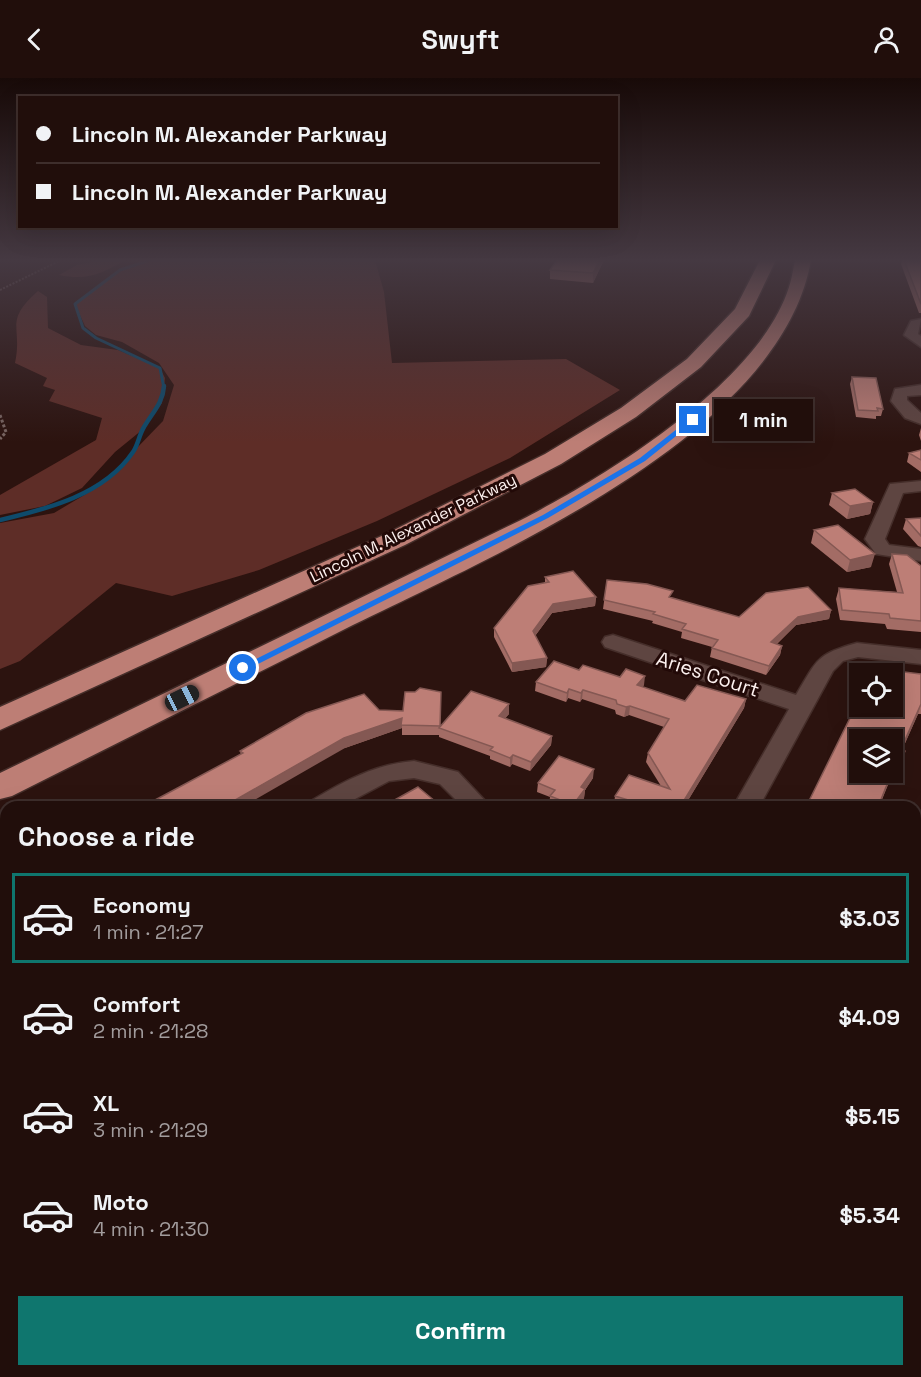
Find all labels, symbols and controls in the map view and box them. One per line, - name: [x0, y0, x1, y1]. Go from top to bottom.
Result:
- text: Swyft: [422, 22, 499, 57]
- icon: back: [18, 23, 51, 56]
- icon: person: [870, 23, 903, 56]
- text: Lincoln M. Alexander Parkway: [72, 120, 387, 148]
- text: Lincoln M. Alexander Parkway: [72, 178, 387, 206]
- callout: 1 min: [714, 399, 813, 441]
- route end: [679, 406, 706, 433]
- text: 1 min: [739, 407, 788, 433]
- street label: Lincoln M. Alexander Parkway: [306, 469, 520, 587]
- street label: Aries Court: [653, 645, 763, 703]
- route start: [229, 654, 256, 681]
- map controls: [849, 663, 903, 783]
- button: locate: [849, 663, 903, 717]
- car: [162, 682, 202, 714]
- button: layers: [849, 729, 903, 783]
- text: Choose a ride: [18, 819, 195, 854]
- icon: car: [21, 891, 75, 945]
- text: Economy: [93, 891, 191, 919]
- text: $3.03: [839, 904, 900, 932]
- text: 1 min · 21:27: [93, 919, 204, 945]
- icon: car: [21, 990, 75, 1044]
- text: Comfort: [93, 990, 181, 1018]
- text: $4.09: [839, 1003, 900, 1031]
- text: 2 min · 21:28: [93, 1018, 209, 1044]
- icon: car: [21, 1089, 75, 1143]
- text: XL: [93, 1089, 119, 1117]
- text: $5.15: [845, 1102, 900, 1130]
- text: 3 min · 21:29: [93, 1117, 208, 1143]
- icon: car: [21, 1188, 75, 1242]
- text: Moto: [93, 1188, 149, 1216]
- text: $5.34: [840, 1201, 900, 1229]
- text: 4 min · 21:30: [93, 1216, 209, 1242]
- button: Confirm: [18, 1296, 903, 1365]

